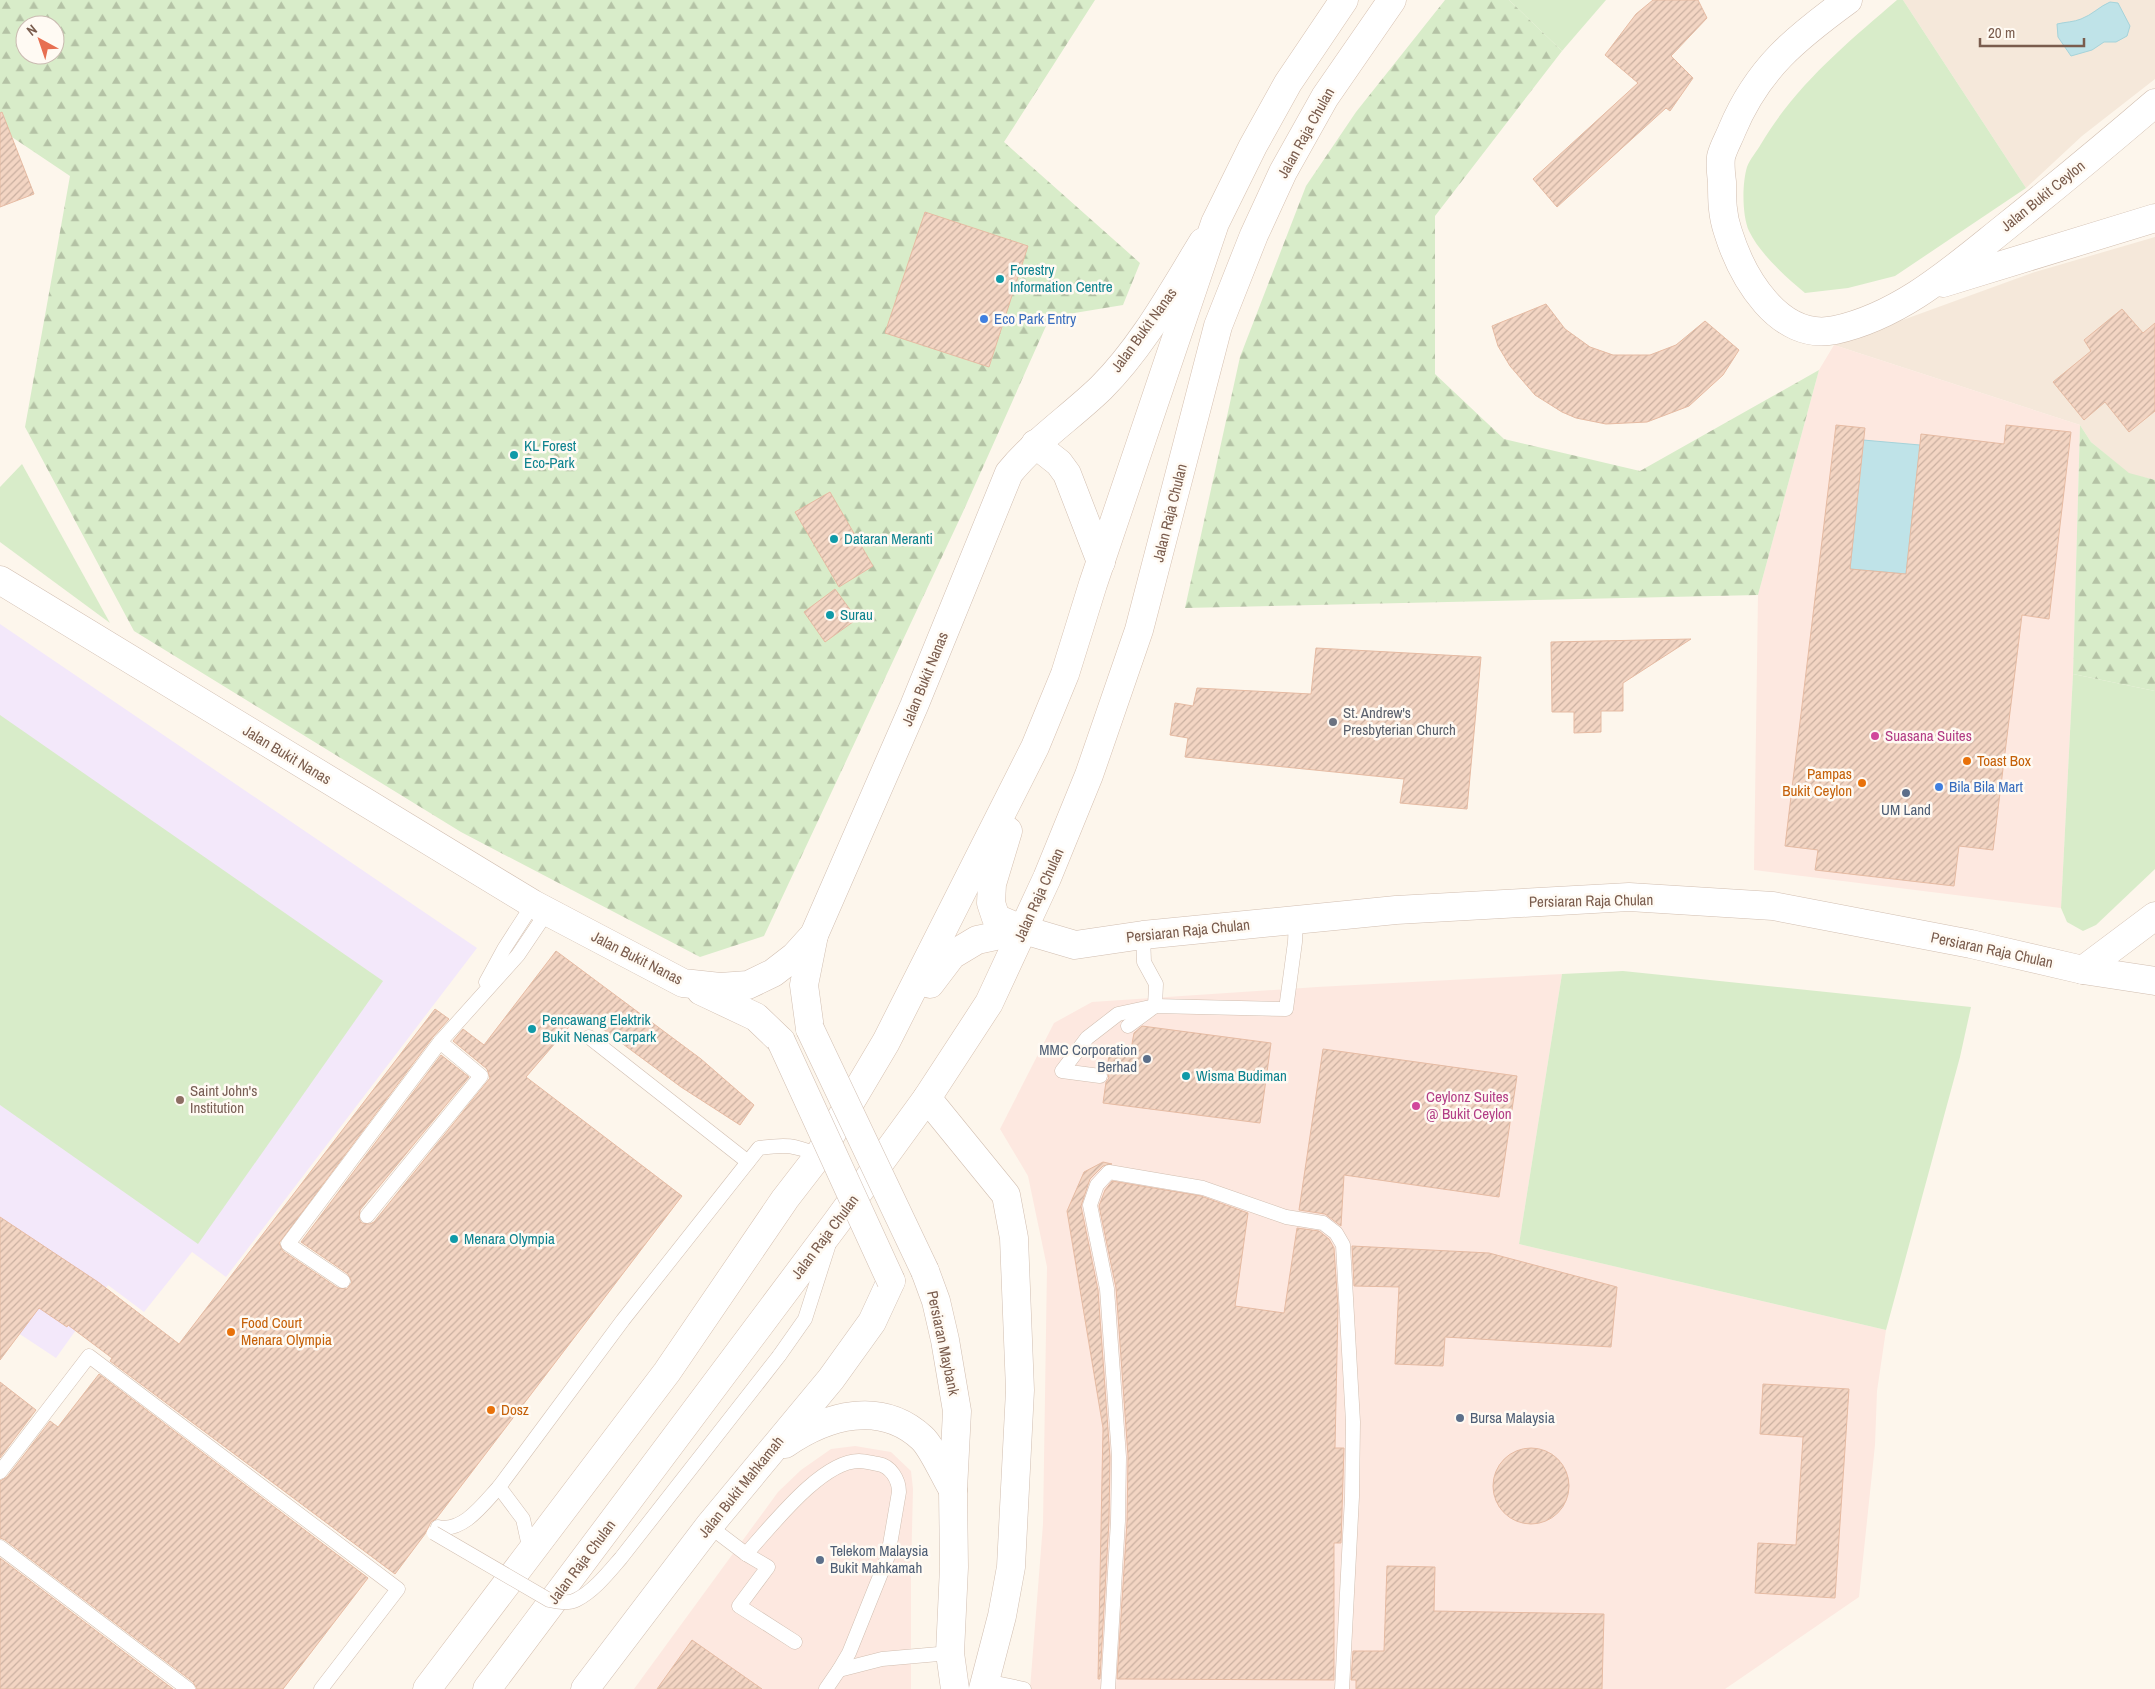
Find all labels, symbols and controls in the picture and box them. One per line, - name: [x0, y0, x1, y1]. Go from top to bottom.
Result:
- north arrow: [15, 15, 65, 65]
- scale bar: [1980, 15, 2084, 47]
- text: N: [23, 20, 41, 40]
- text: 20 m: [1988, 22, 2015, 43]
- street label: Jalan Raja Chulan: [1272, 84, 1339, 182]
- street label: Jalan Bukit Ceylon: [1996, 155, 2089, 236]
- place label: Forestry Information Centre: [1010, 259, 1113, 297]
- marker: Forestry Information Centre: [994, 273, 1006, 285]
- street label: Jalan Bukit Nanas: [1106, 283, 1181, 376]
- place label: Eco Park Entry: [994, 308, 1077, 329]
- marker: Eco Park Entry: [978, 313, 990, 325]
- place label: KL Forest Eco-Park: [524, 435, 577, 473]
- marker: KL Forest Eco-Park: [508, 449, 520, 461]
- street label: Jalan Raja Chulan: [1147, 462, 1192, 564]
- place label: Dataran Meranti: [844, 528, 933, 549]
- marker: Dataran Meranti: [828, 533, 840, 545]
- place label: Surau: [840, 604, 873, 625]
- marker: Surau: [824, 609, 836, 621]
- street label: Jalan Bukit Nanas: [896, 629, 953, 729]
- place label: St. Andrew's Presbyterian Church: [1343, 702, 1456, 740]
- marker: St. Andrew's Presbyterian Church: [1327, 716, 1339, 728]
- street label: Jalan Bukit Nanas: [239, 720, 335, 789]
- place label: Suasana Suites: [1885, 725, 1972, 746]
- marker: Suasana Suites: [1869, 730, 1881, 742]
- place label: Toast Box: [1977, 750, 2032, 771]
- marker: Toast Box: [1961, 755, 1973, 767]
- place label: Pampas Bukit Ceylon: [1782, 763, 1852, 801]
- place label: Bila Bila Mart: [1949, 776, 2023, 797]
- marker: Pampas Bukit Ceylon: [1856, 777, 1868, 789]
- marker: Bila Bila Mart: [1933, 781, 1945, 793]
- marker: UM Land: [1900, 787, 1912, 799]
- place label: UM Land: [1881, 799, 1931, 820]
- street label: Jalan Raja Chulan: [1009, 845, 1069, 945]
- street label: Persiaran Raja Chulan: [1529, 889, 1653, 912]
- street label: Persiaran Raja Chulan: [1125, 914, 1251, 947]
- street label: Jalan Bukit Nanas: [588, 926, 686, 990]
- street label: Persiaran Raja Chulan: [1929, 926, 2055, 973]
- place label: Pencawang Elektrik Bukit Nenas Carpark: [542, 1009, 657, 1047]
- marker: Pencawang Elektrik Bukit Nenas Carpark: [526, 1023, 538, 1035]
- place label: MMC Corporation Berhad: [1039, 1039, 1137, 1077]
- marker: MMC Corporation Berhad: [1141, 1053, 1153, 1065]
- place label: Wisma Budiman: [1196, 1065, 1287, 1086]
- marker: Wisma Budiman: [1180, 1070, 1192, 1082]
- place label: Saint John's Institution: [190, 1080, 257, 1118]
- place label: Ceylonz Suites @ Bukit Ceylon: [1426, 1086, 1512, 1124]
- marker: Saint John's Institution: [174, 1094, 186, 1106]
- marker: Ceylonz Suites @ Bukit Ceylon: [1410, 1100, 1422, 1112]
- street label: Jalan Raja Chulan: [786, 1190, 863, 1283]
- place label: Menara Olympia: [464, 1228, 555, 1249]
- marker: Menara Olympia: [448, 1233, 460, 1245]
- street label: Persiaran Maybank: [922, 1289, 965, 1398]
- place label: Food Court Menara Olympia: [241, 1312, 332, 1350]
- marker: Food Court Menara Olympia: [225, 1326, 237, 1338]
- place label: Dosz: [501, 1399, 529, 1420]
- marker: Dosz: [485, 1404, 497, 1416]
- place label: Bursa Malaysia: [1470, 1407, 1555, 1428]
- marker: Bursa Malaysia: [1454, 1412, 1466, 1424]
- street label: Jalan Bukit Mahkamah: [693, 1431, 788, 1542]
- street label: Jalan Raja Chulan: [543, 1515, 620, 1608]
- place label: Telekom Malaysia Bukit Mahkamah: [830, 1540, 929, 1578]
- marker: Telekom Malaysia Bukit Mahkamah: [814, 1554, 826, 1566]

